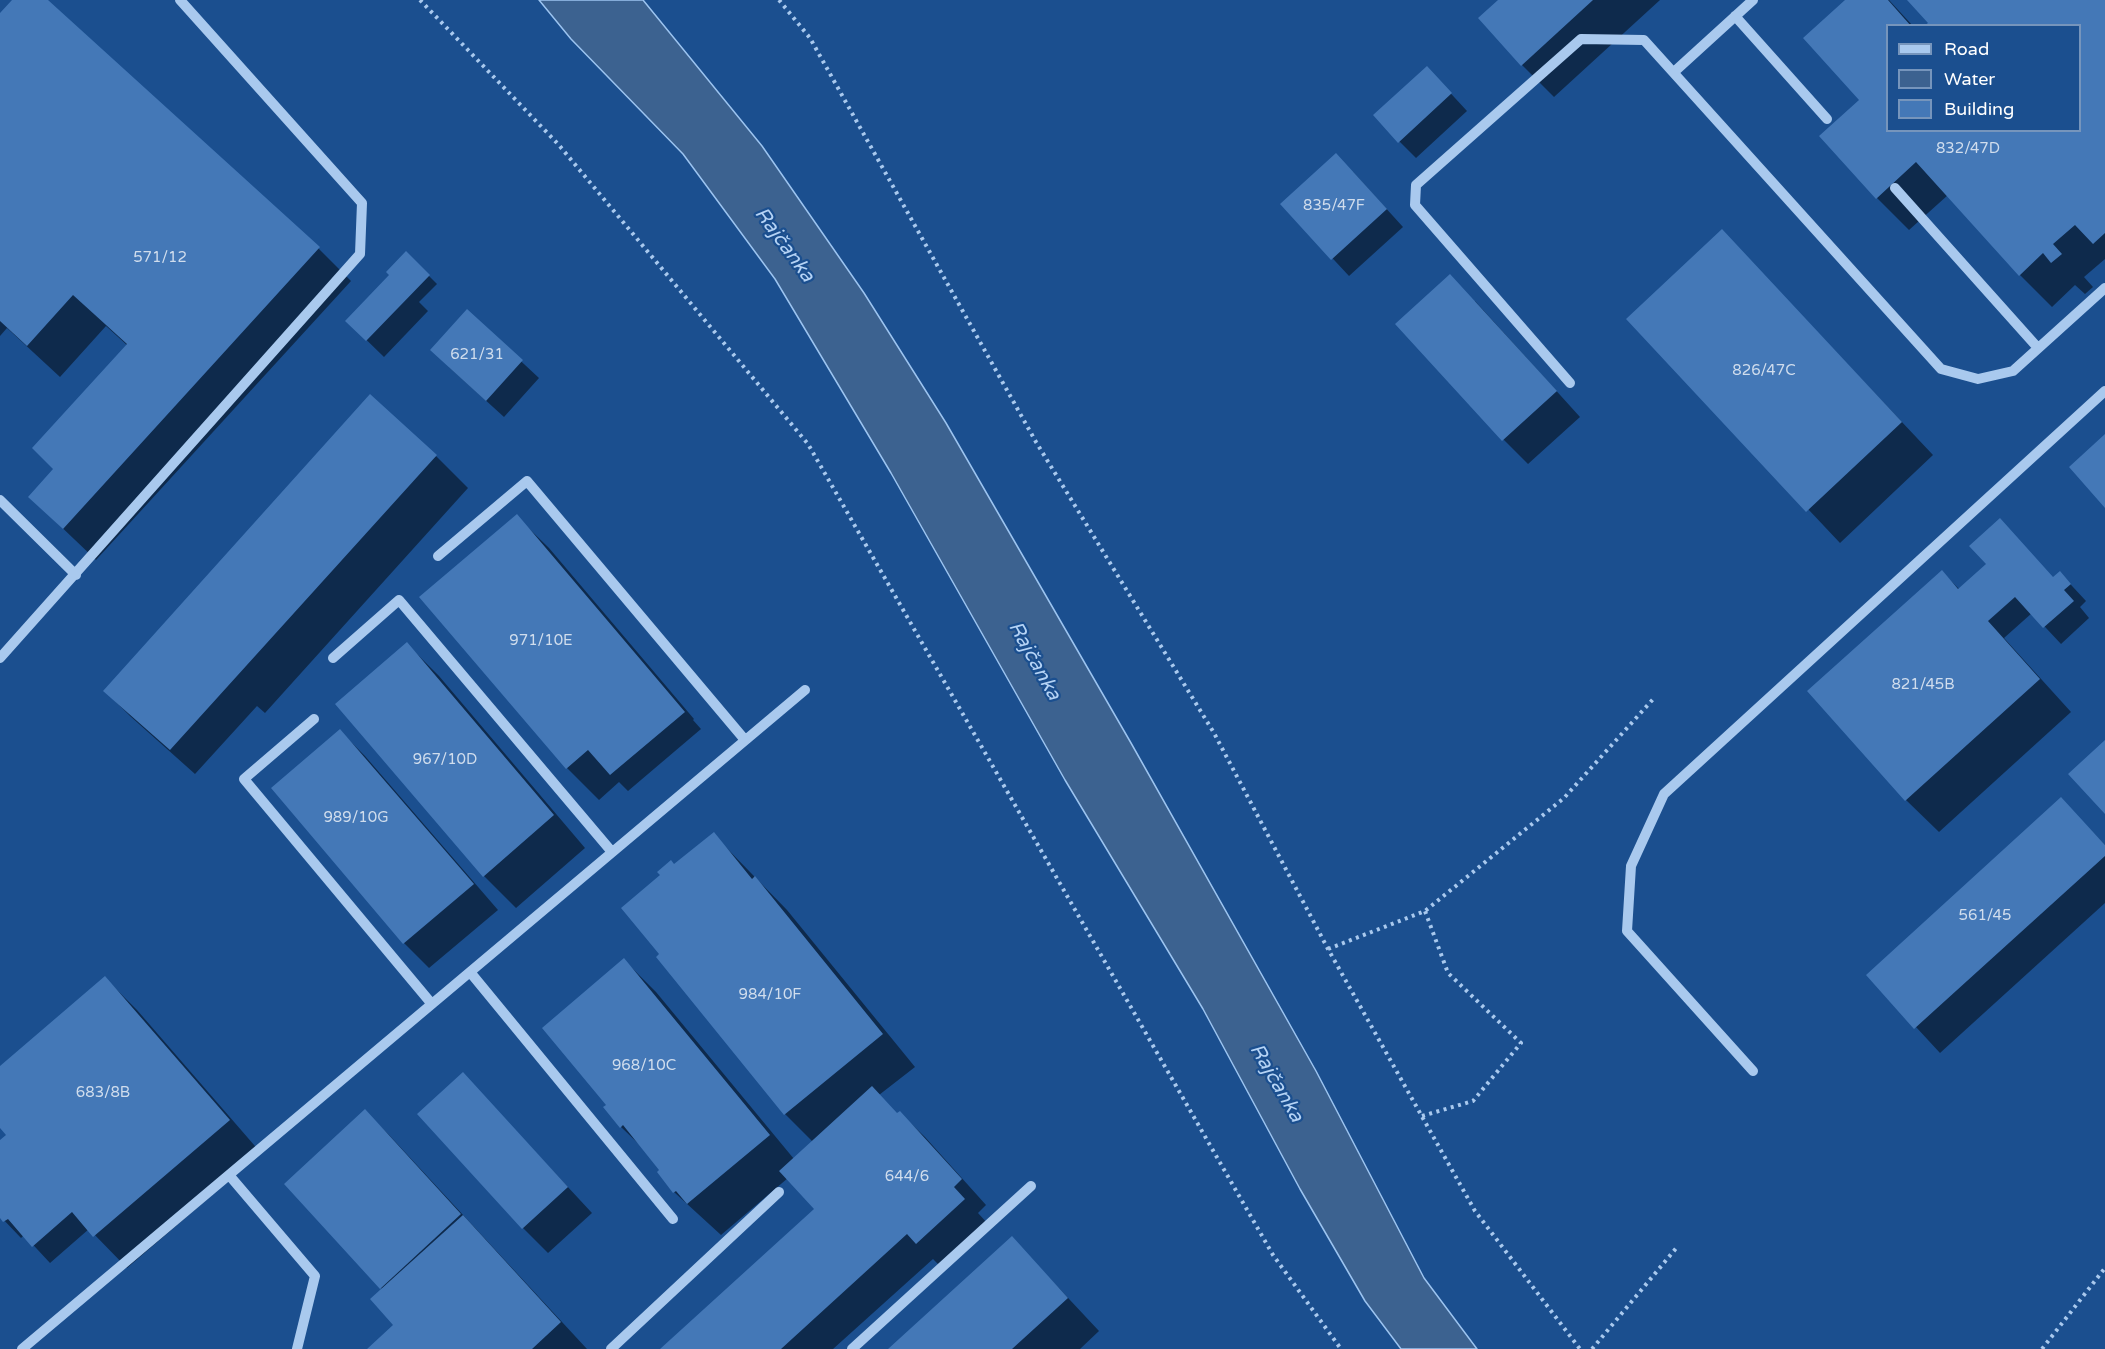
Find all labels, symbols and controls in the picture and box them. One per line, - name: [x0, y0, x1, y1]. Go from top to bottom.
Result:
- legend: [1886, 24, 2081, 132]
- text: Road: [1944, 38, 1989, 60]
- text: Water: [1944, 68, 1995, 90]
- text: Building: [1944, 98, 2014, 120]
- house number: 832/47D: [1936, 140, 2000, 158]
- house number: 835/47F: [1303, 197, 1365, 215]
- water label: Rajčanka: [749, 203, 819, 287]
- house number: 571/12: [133, 249, 187, 267]
- house number: 621/31: [450, 346, 504, 364]
- house number: 826/47C: [1732, 362, 1796, 380]
- water label: Rajčanka: [1003, 617, 1065, 705]
- house number: 971/10E: [509, 632, 573, 650]
- house number: 821/45B: [1891, 676, 1955, 694]
- house number: 967/10D: [413, 751, 477, 769]
- house number: 989/10G: [323, 809, 389, 827]
- house number: 561/45: [1959, 907, 2011, 925]
- house number: 984/10F: [739, 986, 801, 1004]
- water label: Rajčanka: [1244, 1040, 1308, 1126]
- house number: 968/10C: [612, 1057, 676, 1075]
- house number: 683/8B: [76, 1084, 130, 1102]
- house number: 644/6: [885, 1168, 929, 1186]

